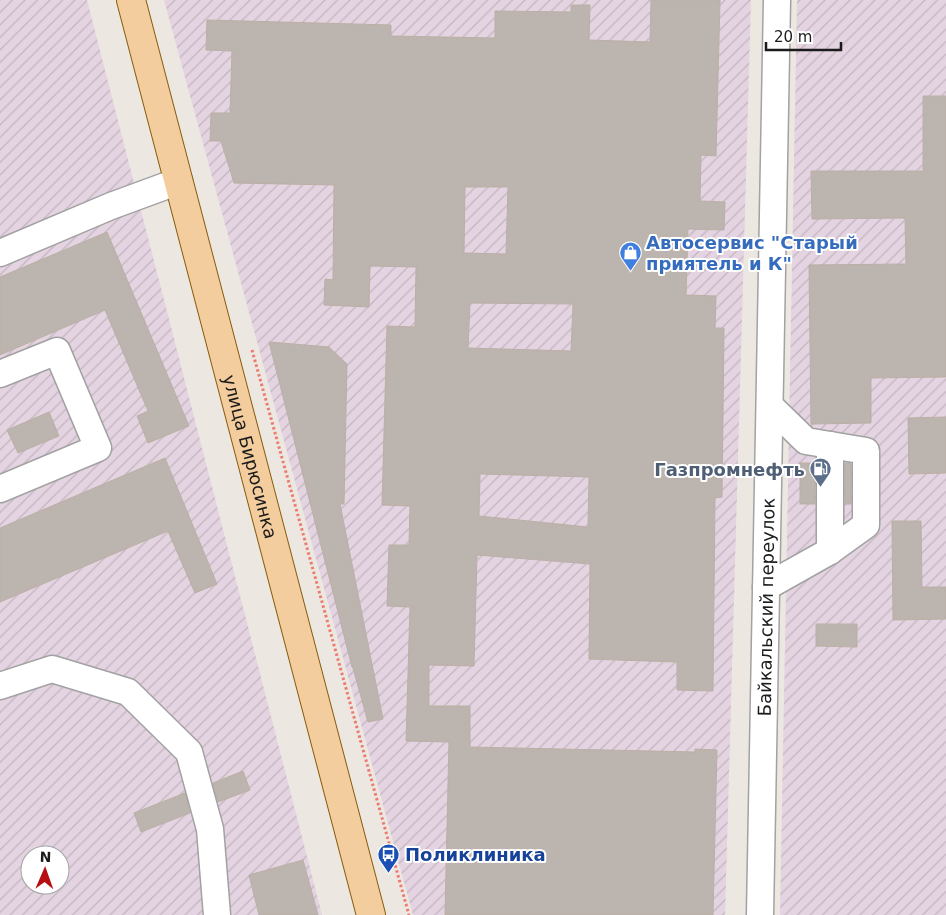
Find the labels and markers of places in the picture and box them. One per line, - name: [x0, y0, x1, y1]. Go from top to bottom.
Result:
- place label: Автосервис "Старый приятель и К": [646, 232, 858, 274]
- shop icon: Автосервис "Старый приятель и К": [618, 240, 642, 271]
- fuel station icon: Газпромнефть: [809, 457, 833, 488]
- place label: Газпромнефть: [654, 459, 805, 480]
- bus stop icon: Поликлиника: [377, 842, 401, 873]
- place label: Поликлиника: [405, 844, 546, 865]

